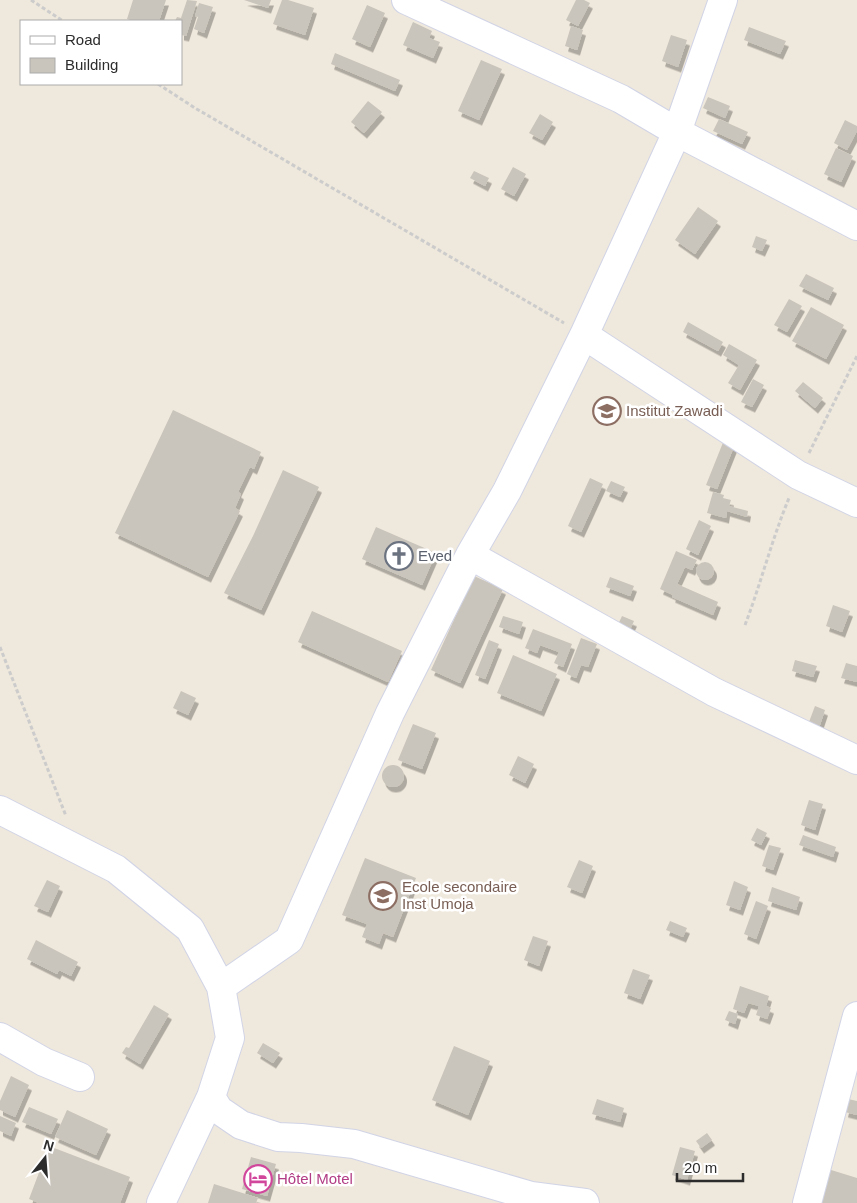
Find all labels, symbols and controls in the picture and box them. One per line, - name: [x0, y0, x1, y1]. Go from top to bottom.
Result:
- legend: [20, 20, 182, 85]
- text: Road: [65, 31, 101, 48]
- text: Building: [65, 56, 118, 73]
- school or university icon: Institut Zawadi: [592, 396, 622, 426]
- place label: Institut Zawadi: [626, 402, 723, 419]
- church icon: Eved: [384, 541, 414, 571]
- place label: Eved: [418, 547, 452, 564]
- place label: Ecole secondaire Inst Umoja: [402, 878, 517, 912]
- school or university icon: Ecole secondaire Inst Umoja: [368, 881, 398, 911]
- north arrow: [20, 1133, 70, 1183]
- text: N: [42, 1136, 56, 1155]
- scale bar: [677, 1150, 743, 1182]
- text: 20 m: [684, 1159, 717, 1176]
- hotel icon: Hôtel Motel: [243, 1164, 273, 1194]
- place label: Hôtel Motel: [277, 1170, 353, 1187]

